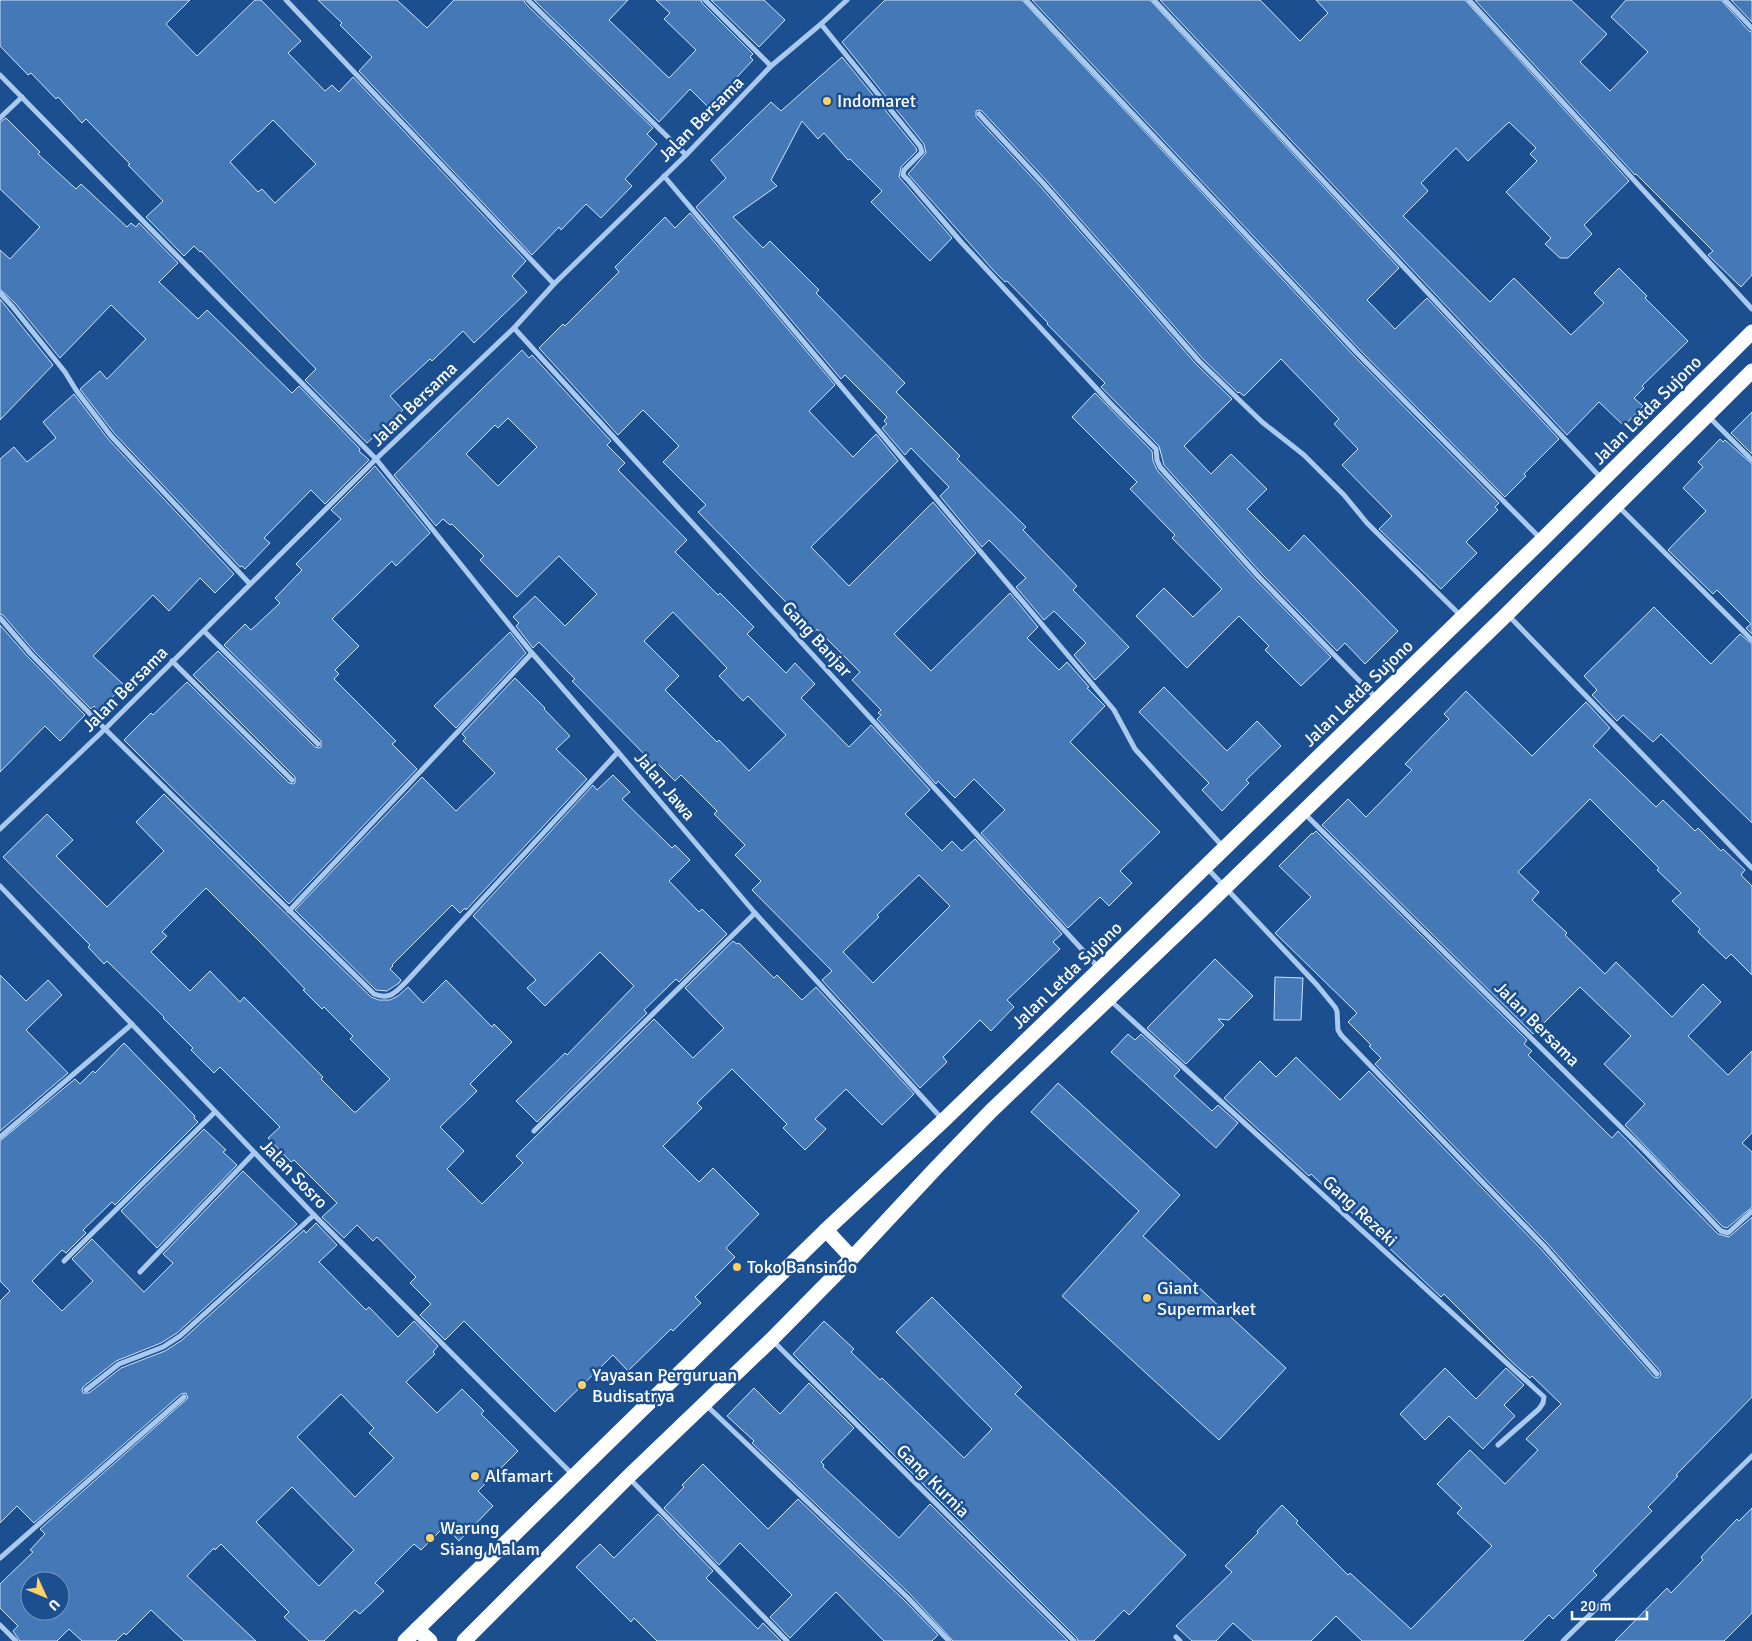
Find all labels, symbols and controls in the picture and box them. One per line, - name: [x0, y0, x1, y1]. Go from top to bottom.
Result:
- street label: Jalan Bersama: [654, 72, 748, 166]
- place label: Indomaret: [837, 90, 916, 112]
- marker: Indomaret: [821, 95, 833, 107]
- street label: Jalan Letda Sujono: [1588, 351, 1706, 469]
- street label: Jalan Bersama: [366, 357, 462, 451]
- street label: Gang Banjar: [777, 596, 857, 682]
- street label: Jalan Letda Sujono: [1298, 635, 1418, 751]
- street label: Jalan Bersama: [78, 642, 172, 736]
- street label: Jalan Jawa: [630, 747, 700, 825]
- street label: Jalan Letda Sujono: [1007, 917, 1127, 1033]
- street label: Jalan Bersama: [1490, 977, 1584, 1071]
- street label: Jalan Sosro: [256, 1135, 332, 1213]
- street label: Gang Rezeki: [1318, 1171, 1402, 1251]
- place label: Toko Bansindo: [747, 1256, 857, 1278]
- marker: Toko Bansindo: [731, 1261, 743, 1273]
- place label: Giant Supermarket: [1157, 1277, 1256, 1320]
- marker: Giant Supermarket: [1141, 1292, 1153, 1304]
- place label: Yayasan Perguruan Budisatrya: [592, 1364, 737, 1407]
- marker: Yayasan Perguruan Budisatrya: [576, 1379, 588, 1391]
- street label: Gang Kurnia: [892, 1440, 974, 1522]
- place label: Alfamart: [485, 1465, 553, 1487]
- marker: Alfamart: [469, 1470, 481, 1482]
- place label: Warung Siang Malam: [440, 1517, 540, 1560]
- marker: Warung Siang Malam: [424, 1532, 436, 1544]
- north arrow: [20, 1571, 70, 1621]
- scale bar: [1572, 1588, 1647, 1620]
- text: U: [45, 1595, 63, 1614]
- text: 20 m: [1580, 1597, 1611, 1615]

